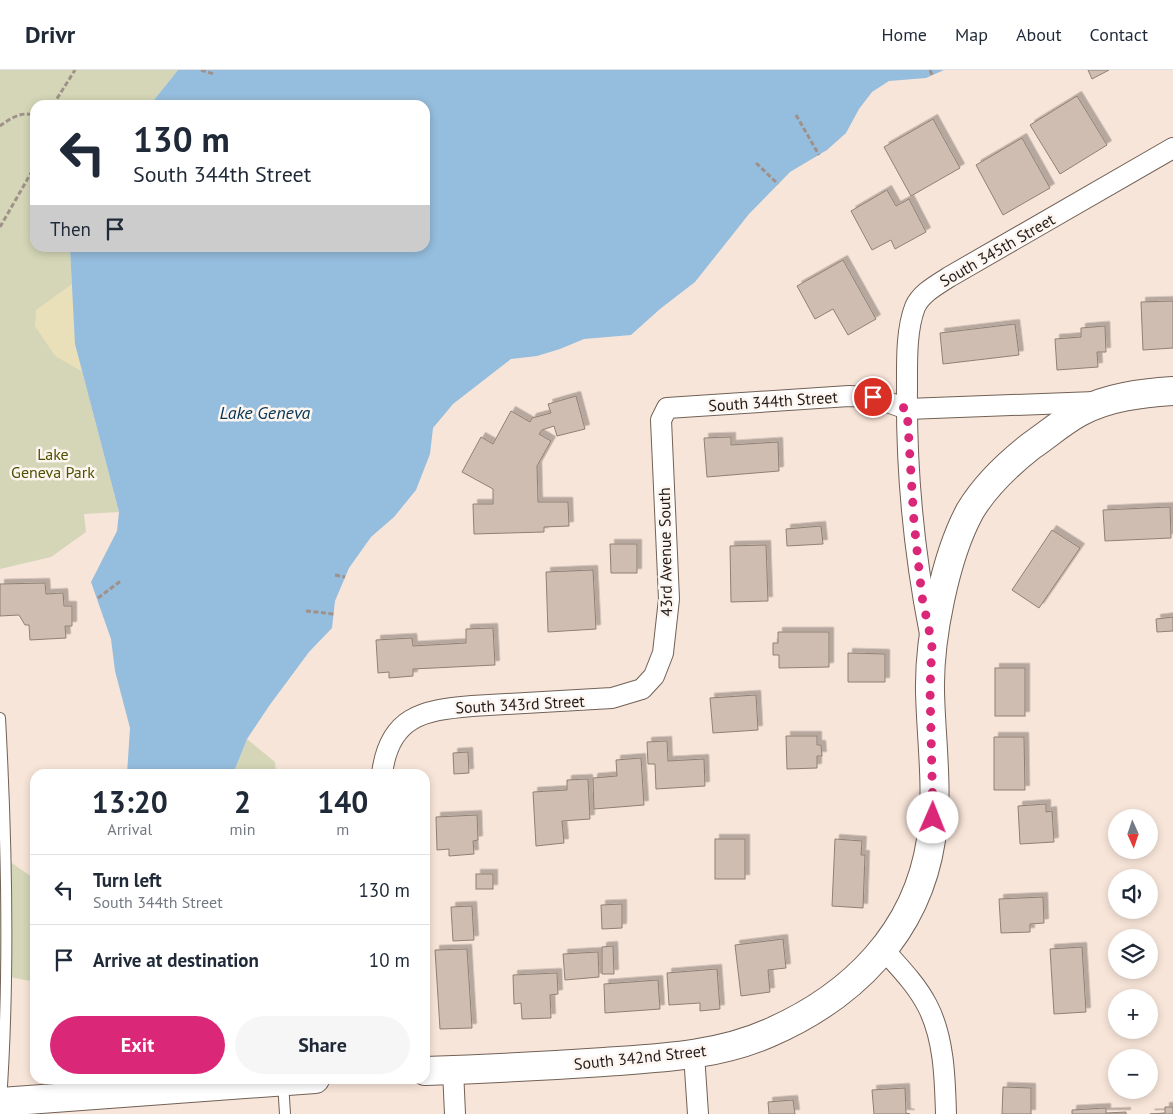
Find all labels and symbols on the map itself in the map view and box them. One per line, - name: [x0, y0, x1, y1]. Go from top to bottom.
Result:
- street label: South 345th Street: [936, 209, 1059, 291]
- pin: [852, 376, 894, 418]
- street label: South 344th Street: [708, 386, 839, 415]
- water label: Lake Geneva: [220, 401, 311, 424]
- park label: Lake Geneva Park: [11, 444, 95, 482]
- street label: 43rd Avenue South: [654, 487, 676, 617]
- street label: South 343rd Street: [455, 691, 586, 717]
- position arrow: [906, 791, 958, 843]
- north arrow: [1108, 809, 1158, 859]
- street label: South 342nd Street: [573, 1040, 708, 1074]

